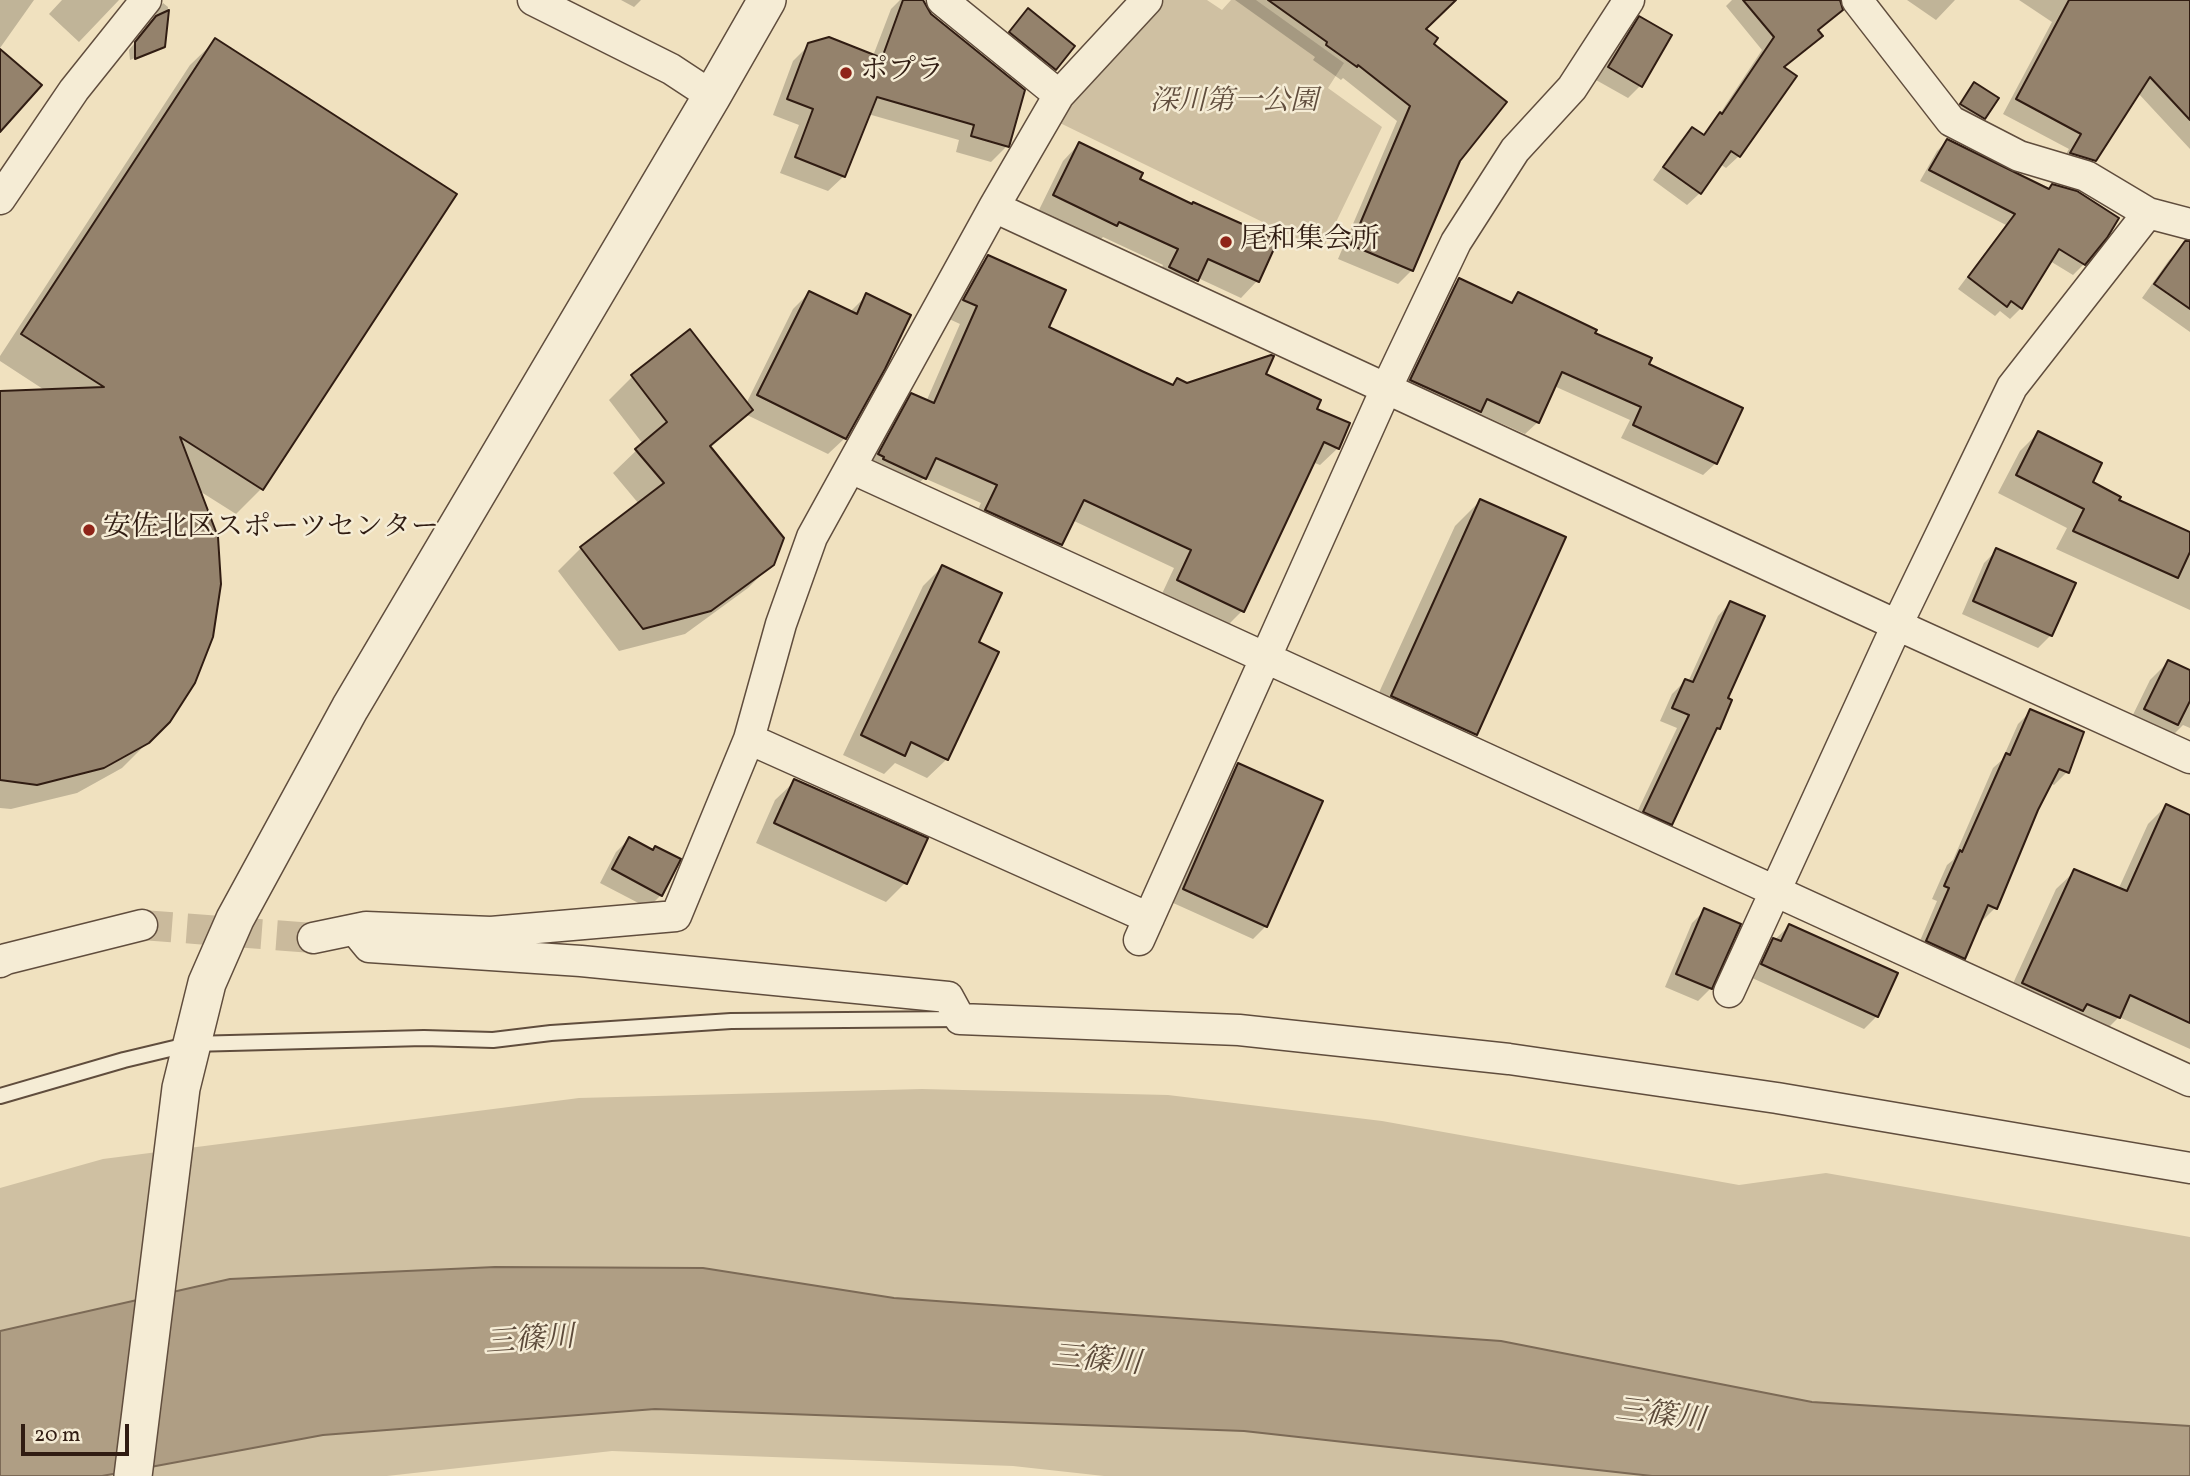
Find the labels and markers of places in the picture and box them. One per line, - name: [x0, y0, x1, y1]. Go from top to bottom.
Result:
- place label: ポプラ: [860, 56, 944, 90]
- marker: ポプラ: [838, 65, 854, 81]
- place label: 尾和集会所: [1240, 225, 1380, 259]
- marker: 尾和集会所: [1218, 234, 1234, 250]
- place label: 安佐北区スポーツセンター: [103, 513, 439, 547]
- marker: 安佐北区スポーツセンター: [81, 522, 97, 538]

